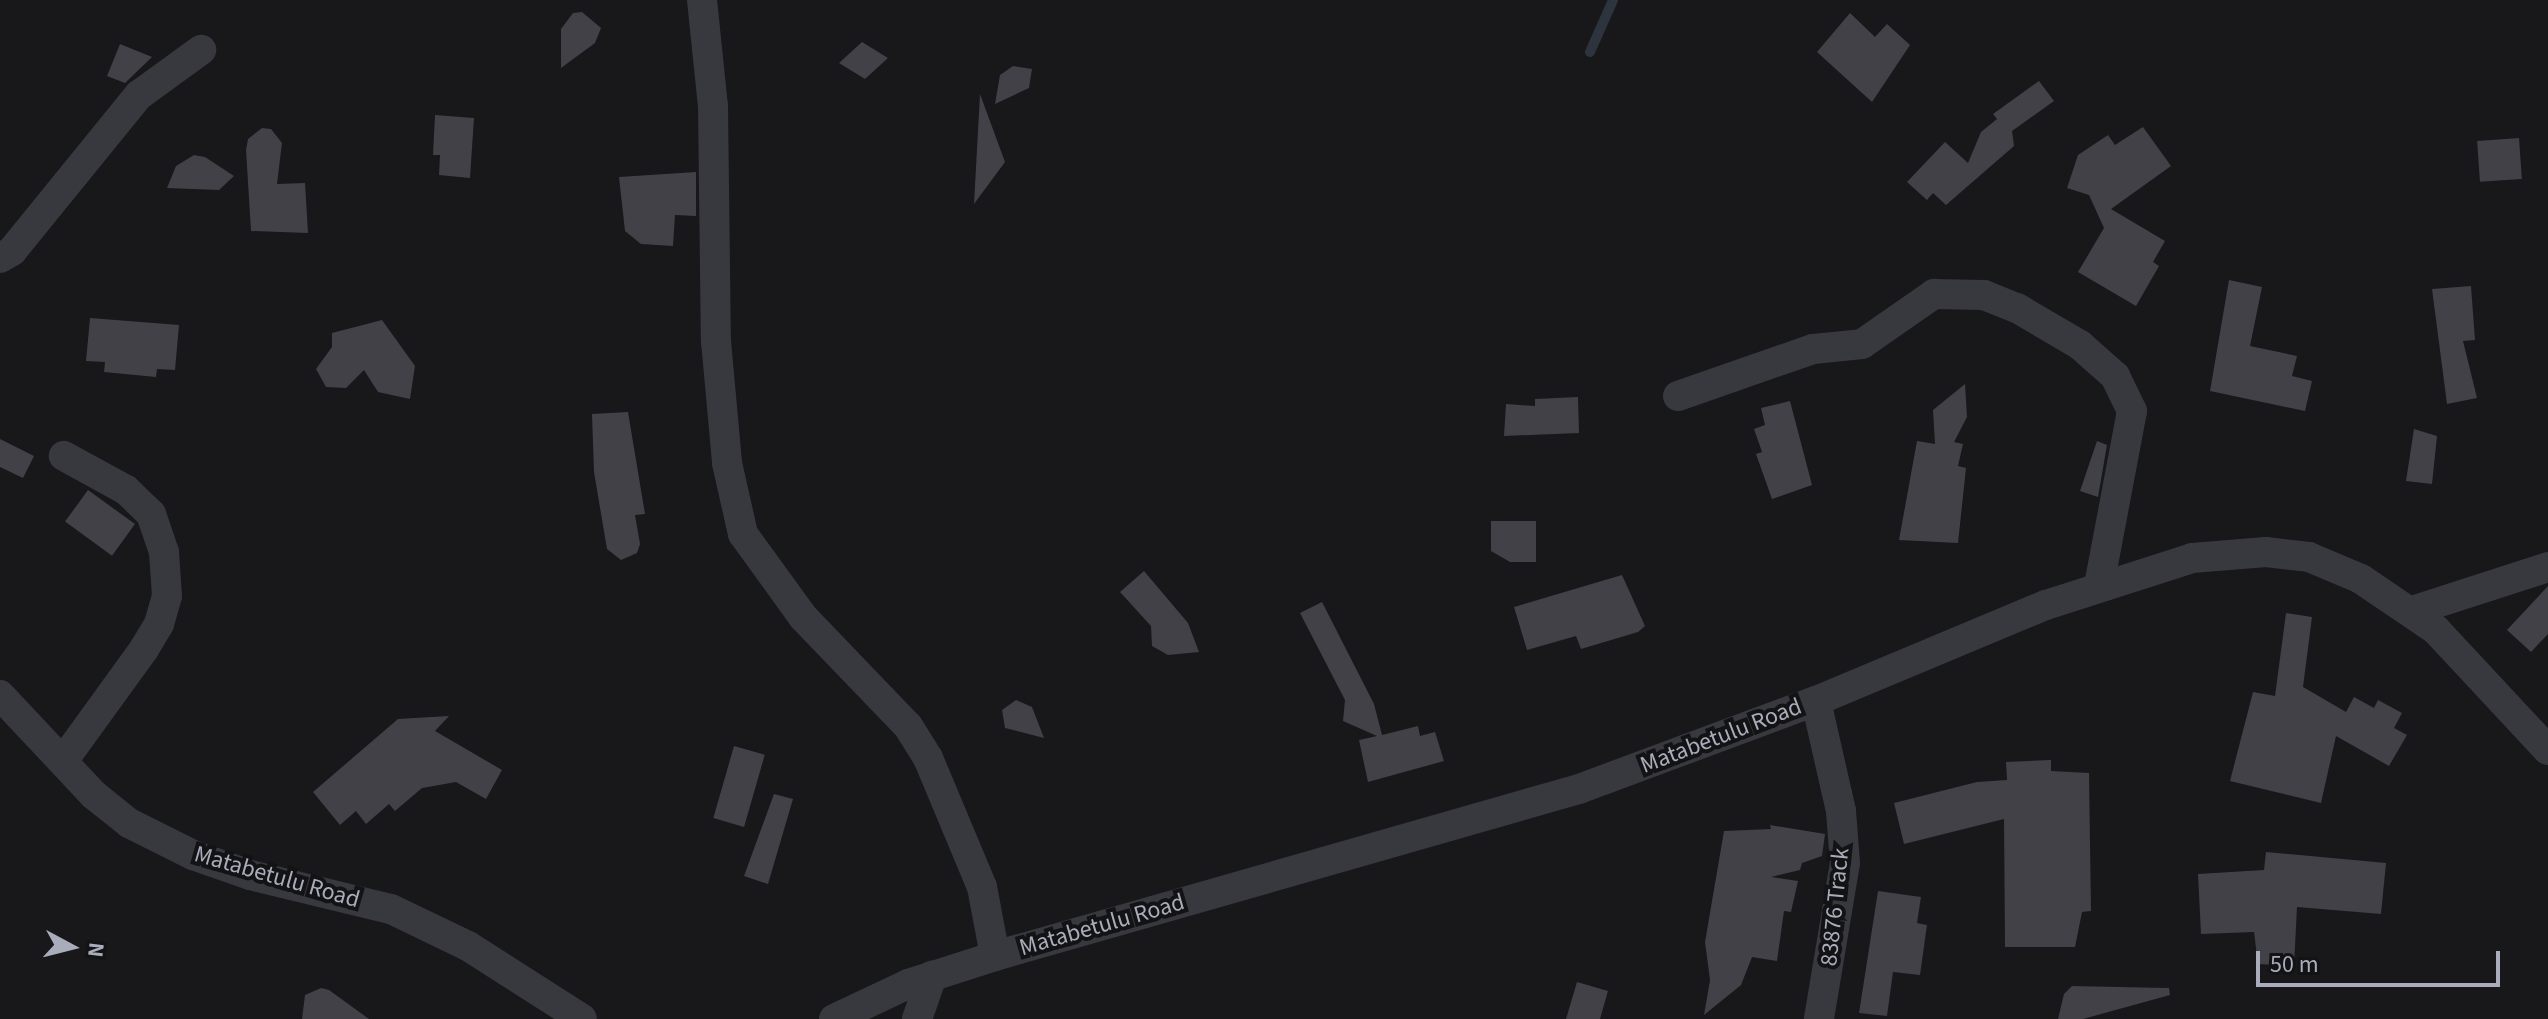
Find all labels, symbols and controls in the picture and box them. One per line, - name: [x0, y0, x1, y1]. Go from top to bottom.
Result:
- street label: Matabetulu Road: [1636, 692, 1806, 780]
- street label: Matabetulu Road: [191, 840, 363, 914]
- street label: 83876 Track: [1814, 846, 1856, 968]
- street label: Matabetulu Road: [1016, 888, 1188, 962]
- north arrow: [32, 907, 112, 987]
- scale bar: [2260, 935, 2504, 985]
- text: N: [79, 941, 113, 959]
- text: 50 m: [2270, 947, 2319, 982]

